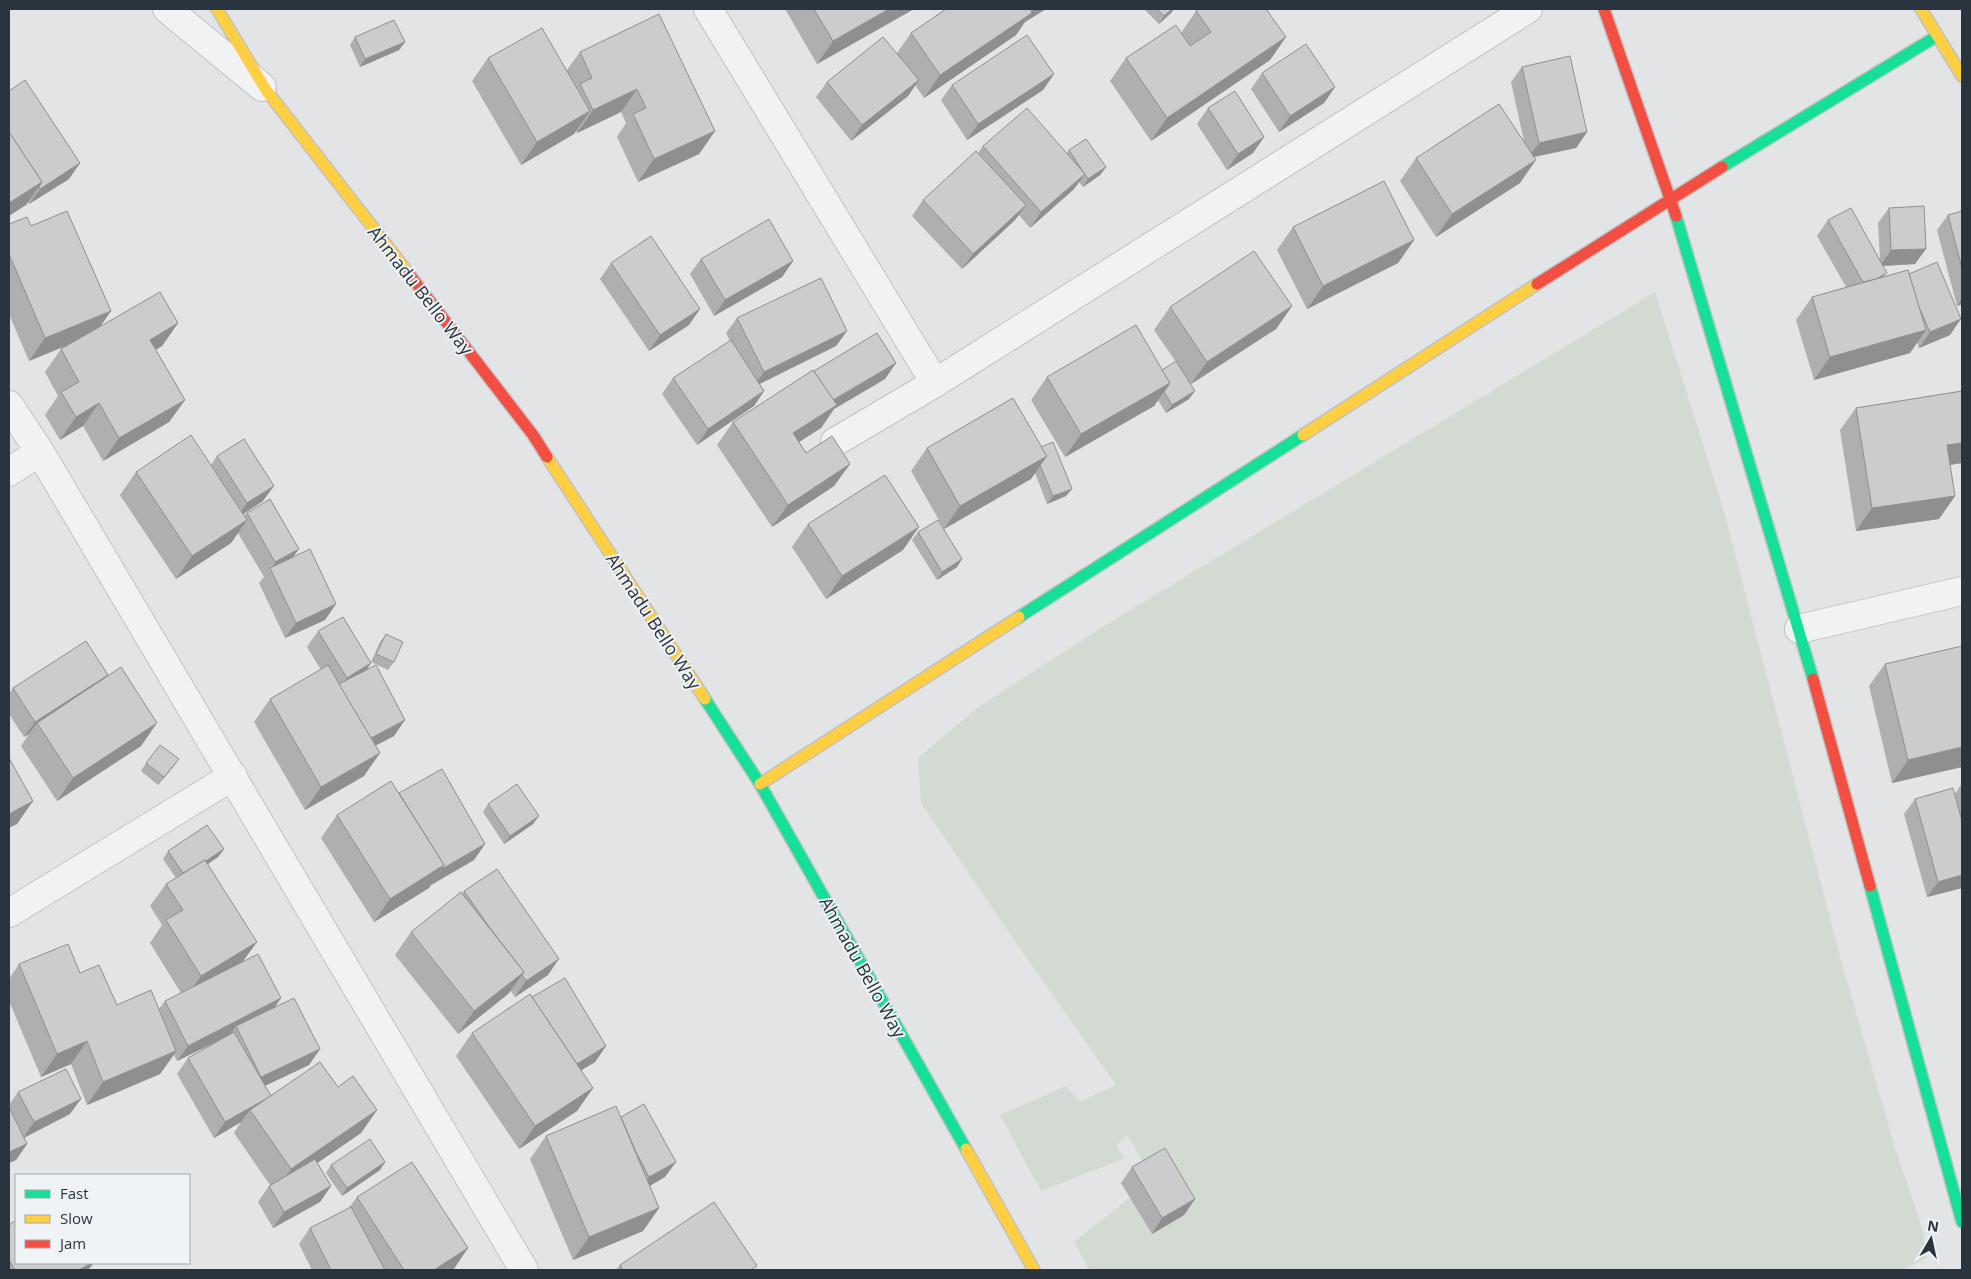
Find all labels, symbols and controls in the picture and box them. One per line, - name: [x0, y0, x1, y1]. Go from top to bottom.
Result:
- street label: Ahmadu Bello Way: [363, 220, 480, 360]
- street label: Ahmadu Bello Way: [601, 548, 708, 695]
- street label: Ahmadu Bello Way: [814, 892, 912, 1043]
- legend: [15, 1174, 190, 1264]
- text: Fast: [60, 1183, 89, 1203]
- text: Slow: [60, 1208, 93, 1228]
- north arrow: [1906, 1214, 1956, 1264]
- text: N: [1926, 1215, 1940, 1236]
- text: Jam: [58, 1233, 86, 1253]

